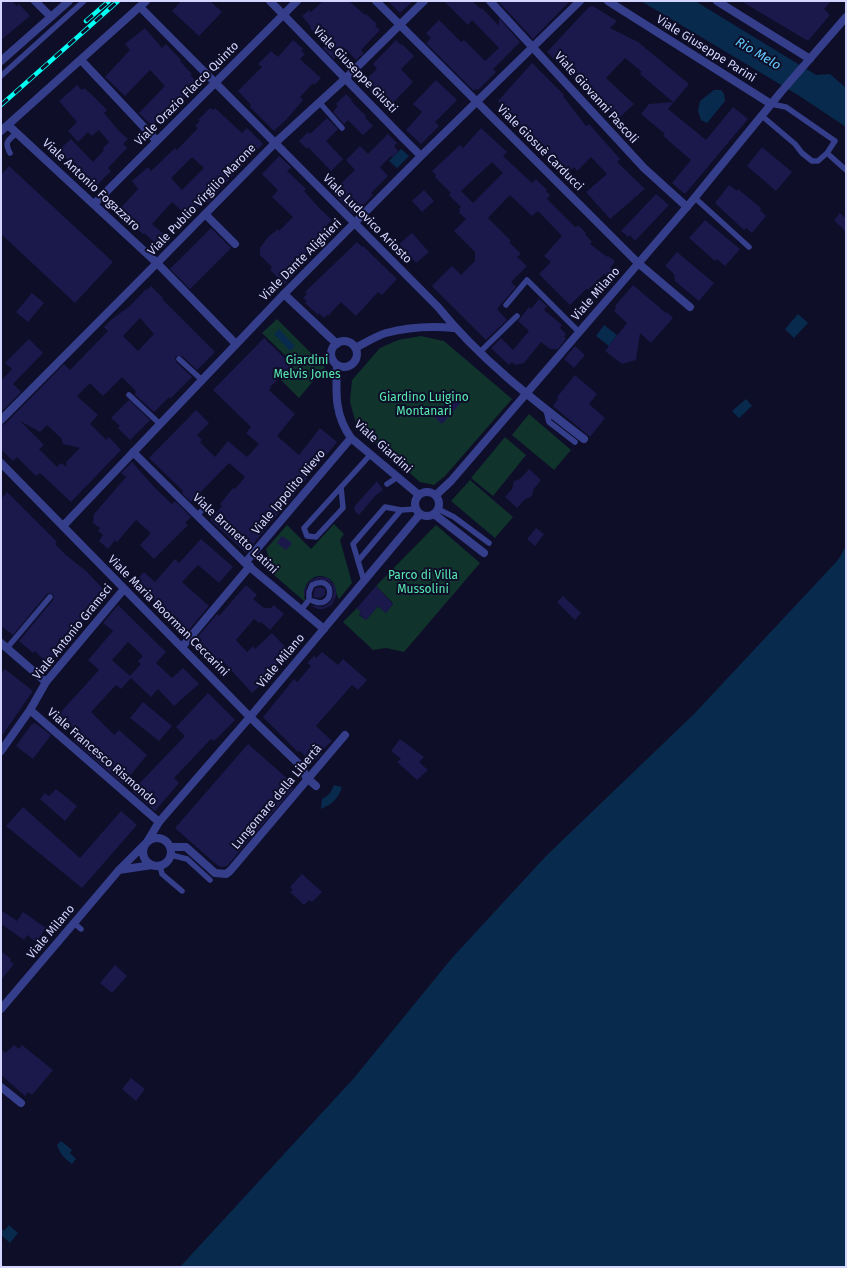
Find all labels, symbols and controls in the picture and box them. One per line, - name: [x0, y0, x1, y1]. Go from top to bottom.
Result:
- street label: Viale Giuseppe Parini: [653, 12, 759, 86]
- street label: Viale Giuseppe Giusti: [310, 24, 400, 116]
- water label: Rio Melo: [732, 34, 784, 74]
- street label: Viale Orazio Flacco Quinto: [132, 39, 242, 149]
- street label: Viale Giovanni Pascoli: [551, 49, 641, 147]
- street label: Viale Giosuè Carducci: [494, 102, 586, 194]
- street label: Viale Antonio Fogazzaro: [39, 136, 143, 234]
- street label: Viale Publio Virgilio Marone: [145, 141, 259, 259]
- street label: Viale Ludovico Ariosto: [319, 171, 415, 267]
- street label: Viale Dante Alighieri: [257, 216, 345, 304]
- street label: Viale Milano: [569, 264, 623, 324]
- park label: Giardini Melvis Jones: [273, 354, 341, 382]
- park label: Giardino Luigino Montanari: [379, 391, 469, 419]
- street label: Viale Giardini: [351, 417, 415, 477]
- street label: Viale Ippolito Nievo: [249, 447, 329, 537]
- street label: Viale Brunetto Latini: [189, 491, 281, 577]
- street label: Viale Maria Boorman Ceccarini: [104, 552, 232, 680]
- park label: Parco di Villa Mussolini: [388, 569, 458, 597]
- street label: Viale Antonio Gramsci: [30, 581, 116, 683]
- street label: Viale Milano: [254, 631, 308, 691]
- street label: Viale Francesco Rismondo: [44, 705, 160, 809]
- street label: Lungomare della Libertà: [229, 742, 325, 852]
- street label: Viale Milano: [24, 902, 78, 962]

